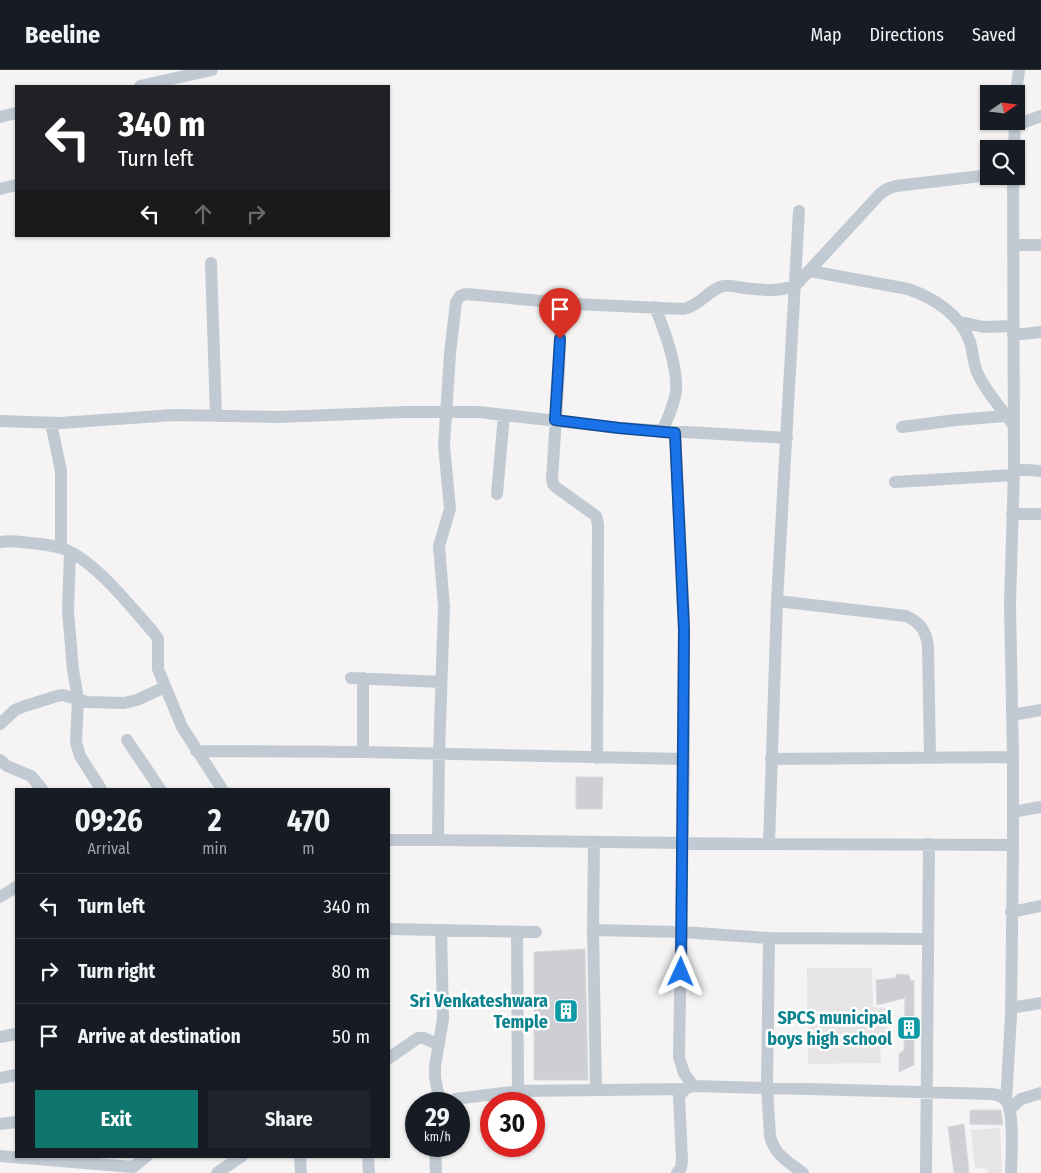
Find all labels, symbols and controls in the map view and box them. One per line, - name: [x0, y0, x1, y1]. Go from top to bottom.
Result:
- text: Beeline: [25, 21, 100, 49]
- text: Map: [810, 24, 842, 46]
- text: Directions: [870, 24, 944, 46]
- text: Saved: [972, 24, 1016, 46]
- north arrow: [980, 85, 1025, 130]
- map controls: [980, 85, 1025, 185]
- text: 340 m: [118, 103, 206, 145]
- icon: left: [35, 105, 100, 170]
- button: search: [980, 140, 1025, 185]
- text: Turn left: [118, 145, 194, 172]
- icon: left: [136, 200, 164, 228]
- icon: ahead: [189, 200, 217, 228]
- icon: right: [242, 200, 270, 228]
- pin: [539, 288, 581, 339]
- icon: arrive: [546, 295, 574, 323]
- text: 09:26: [75, 803, 143, 839]
- text: 2: [208, 803, 222, 839]
- text: 470: [287, 803, 330, 839]
- text: Arrival: [87, 839, 130, 858]
- text: min: [202, 839, 227, 858]
- text: m: [302, 839, 315, 858]
- icon: left: [35, 892, 63, 920]
- text: Turn left: [78, 895, 145, 918]
- text: 340 m: [323, 895, 370, 918]
- position arrow: [654, 945, 706, 997]
- icon: right: [35, 957, 63, 985]
- text: Turn right: [78, 960, 155, 983]
- text: 80 m: [332, 960, 370, 983]
- place label: Sri Venkateshwara Temple: [410, 990, 548, 1033]
- building icon: Sri Venkateshwara Temple: [553, 998, 579, 1024]
- place label: SPCS municipal boys high school: [767, 1007, 892, 1050]
- building icon: SPCS municipal boys high school: [896, 1015, 922, 1041]
- icon: arrive: [35, 1022, 63, 1050]
- text: Arrive at destination: [78, 1025, 241, 1048]
- text: 50 m: [332, 1025, 370, 1048]
- button: Exit: [35, 1090, 198, 1148]
- button: Share: [208, 1090, 370, 1148]
- speed limit sign: 30: [480, 1092, 545, 1157]
- text: 29: [425, 1103, 450, 1133]
- text: km/h: [424, 1130, 451, 1144]

